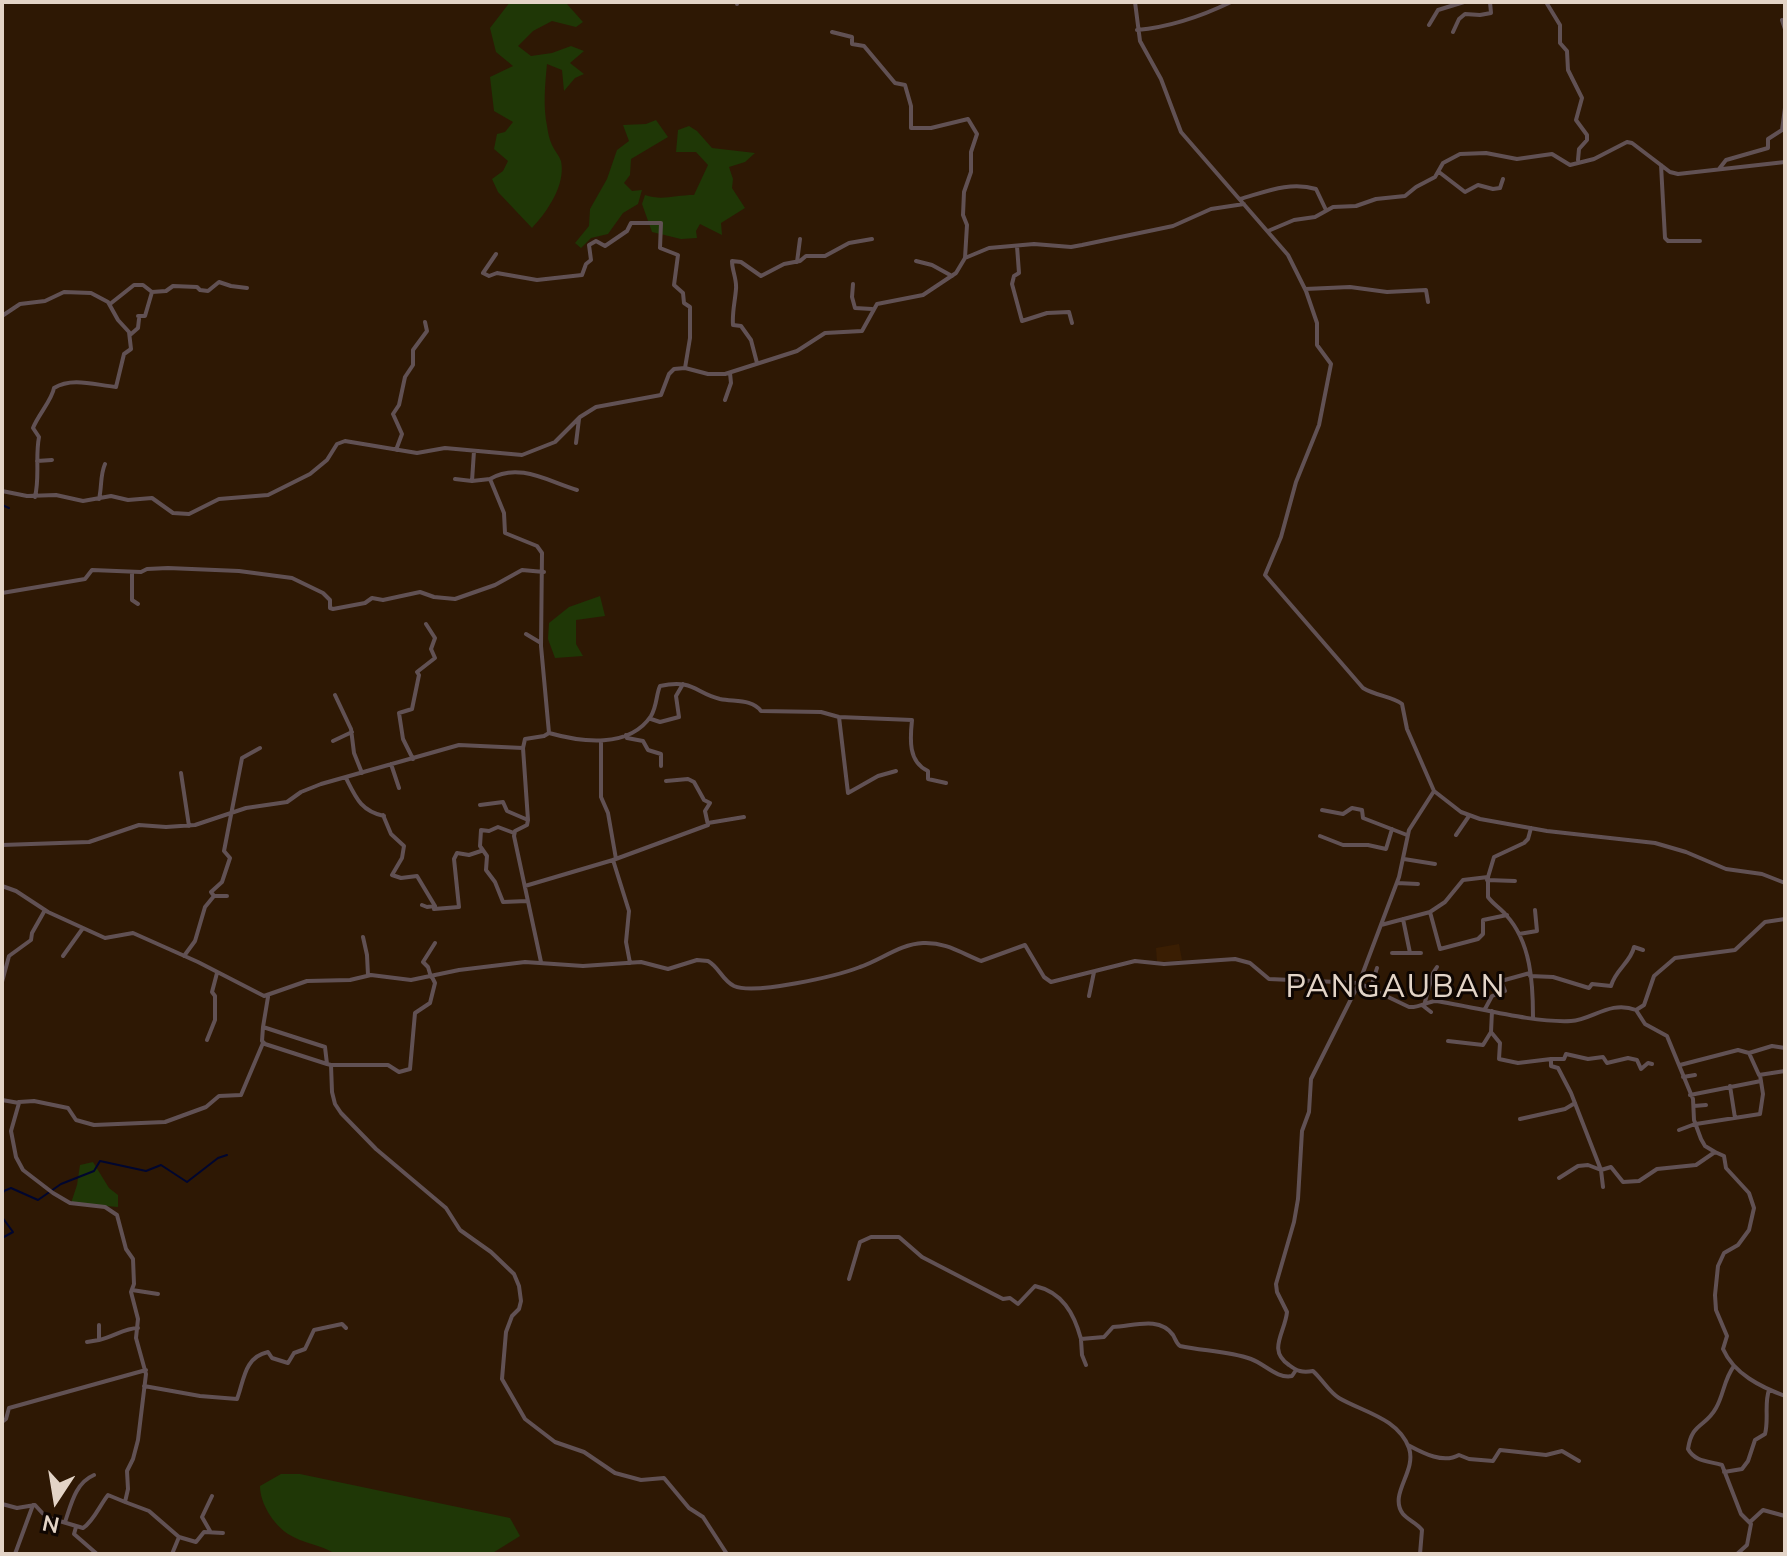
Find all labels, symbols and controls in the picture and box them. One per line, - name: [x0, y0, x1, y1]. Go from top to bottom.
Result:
- district label: PANGAUBAN: [1285, 970, 1507, 1008]
- north arrow: [16, 1460, 96, 1540]
- text: N: [40, 1507, 62, 1540]

